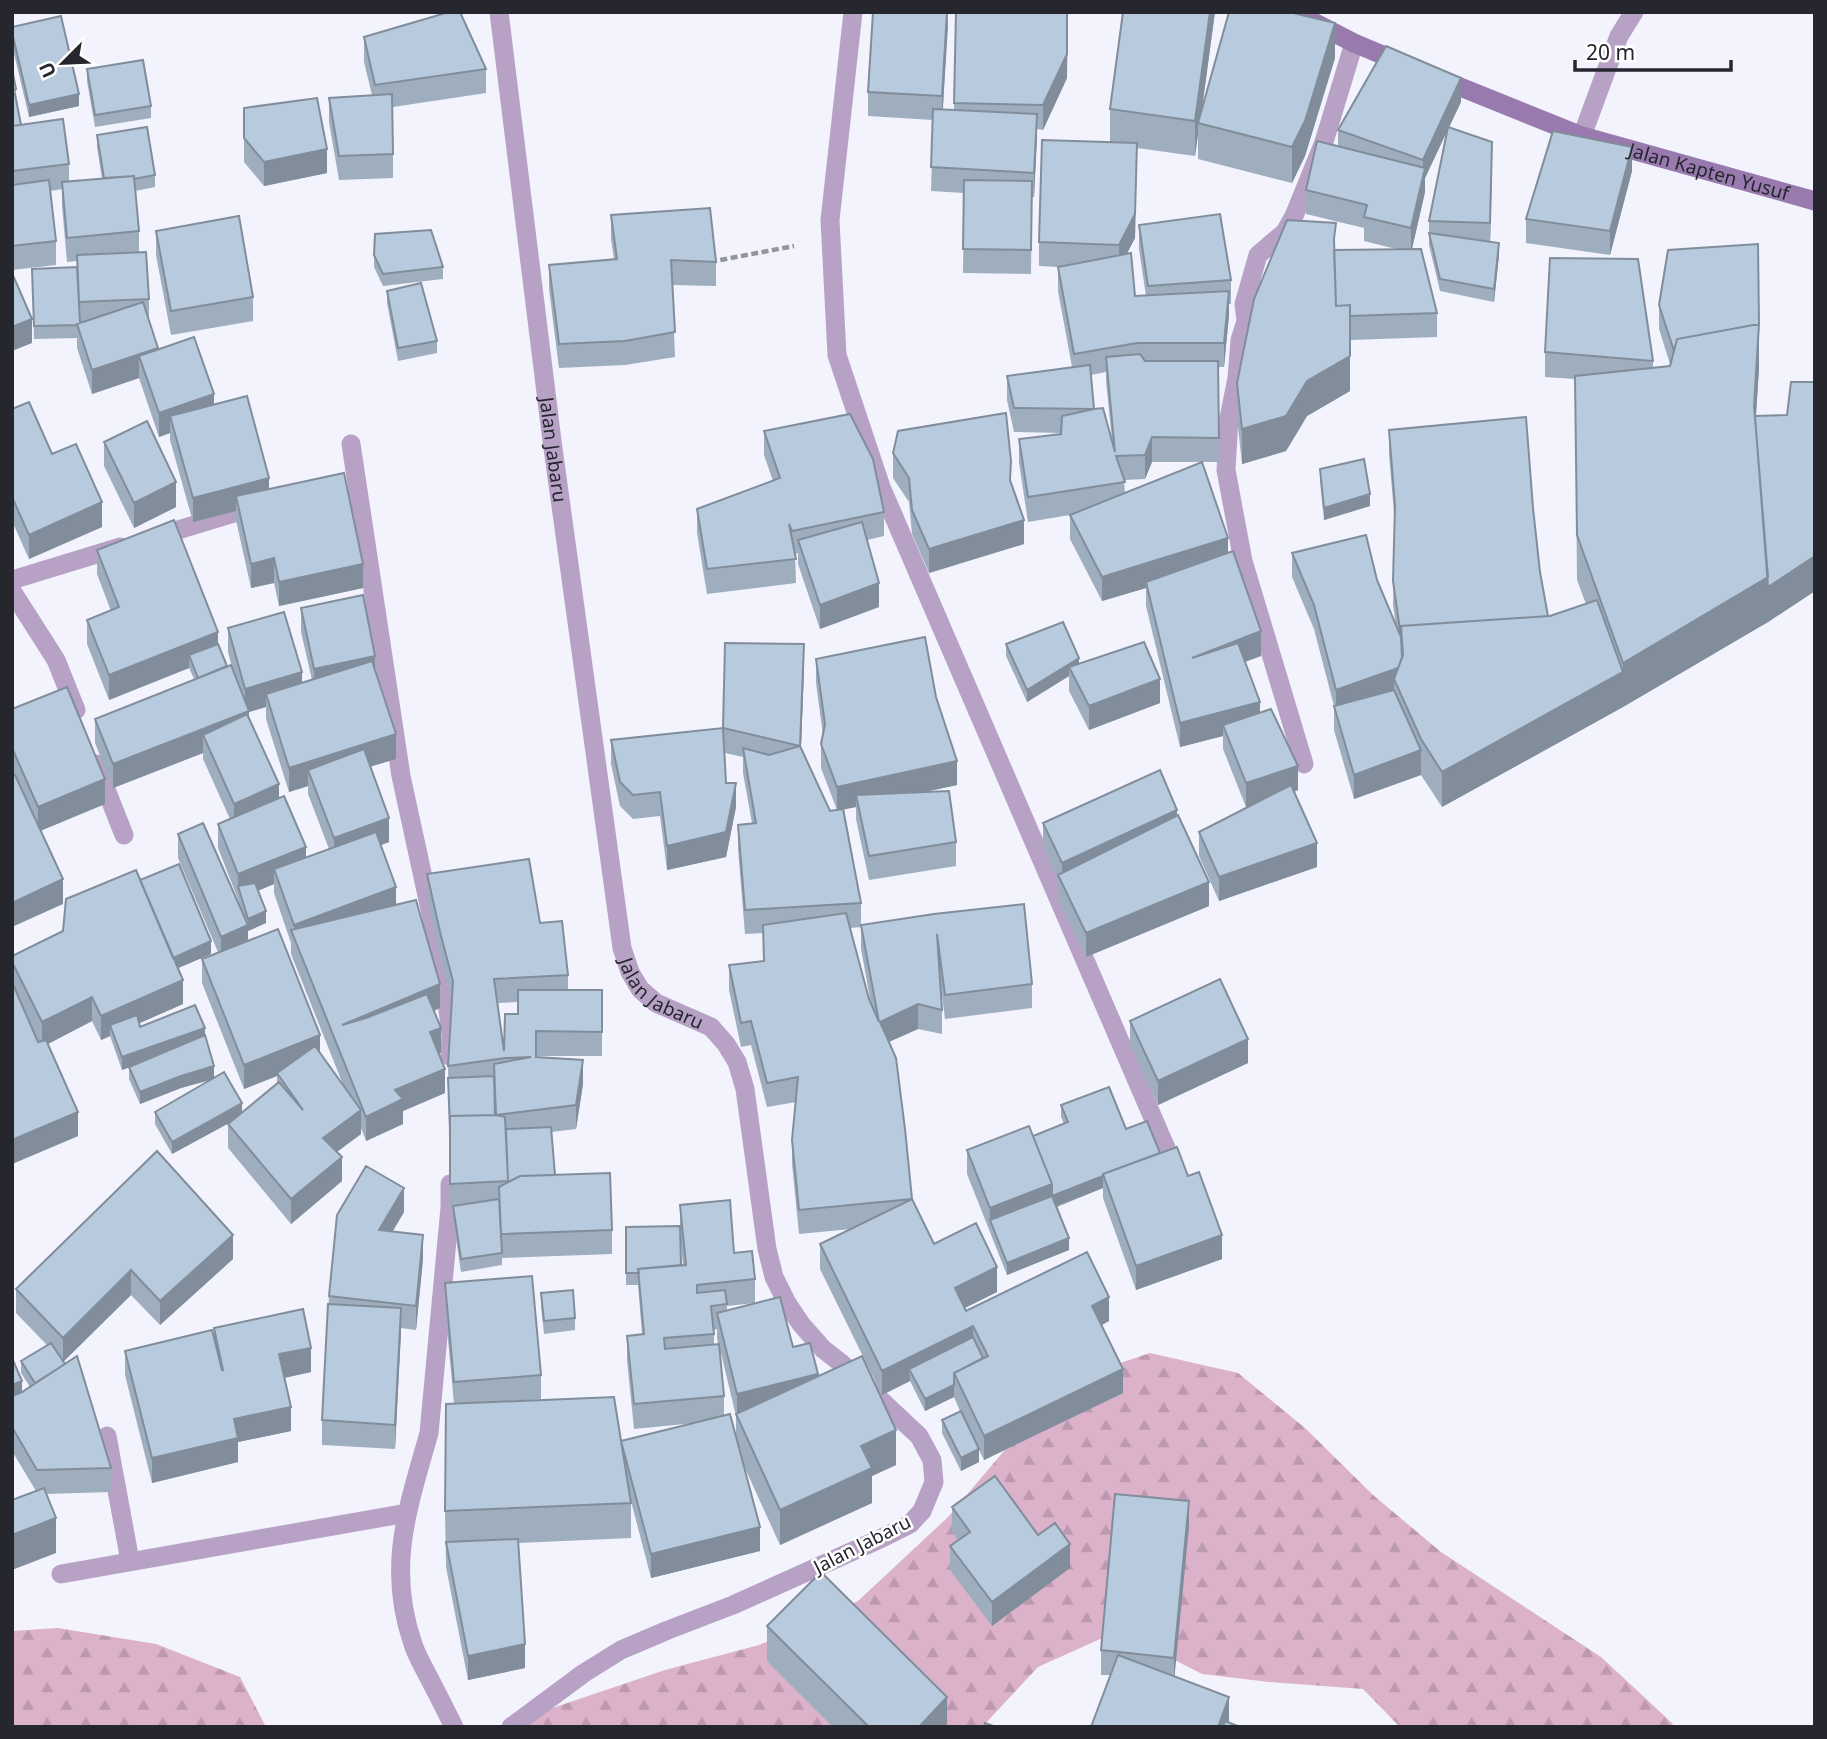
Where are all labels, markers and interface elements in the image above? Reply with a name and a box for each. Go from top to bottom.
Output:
north arrow [28,28,98,98]
scale bar [1575,28,1731,72]
text: 20 m [1586,38,1635,66]
text: U [33,58,62,82]
street label: Jalan Kapten Yusuf [1624,136,1794,207]
street label: Jalan Jabaru [533,394,573,504]
street label: Jalan Jabaru [612,952,708,1035]
street label: Jalan Jabaru [807,1508,915,1581]

